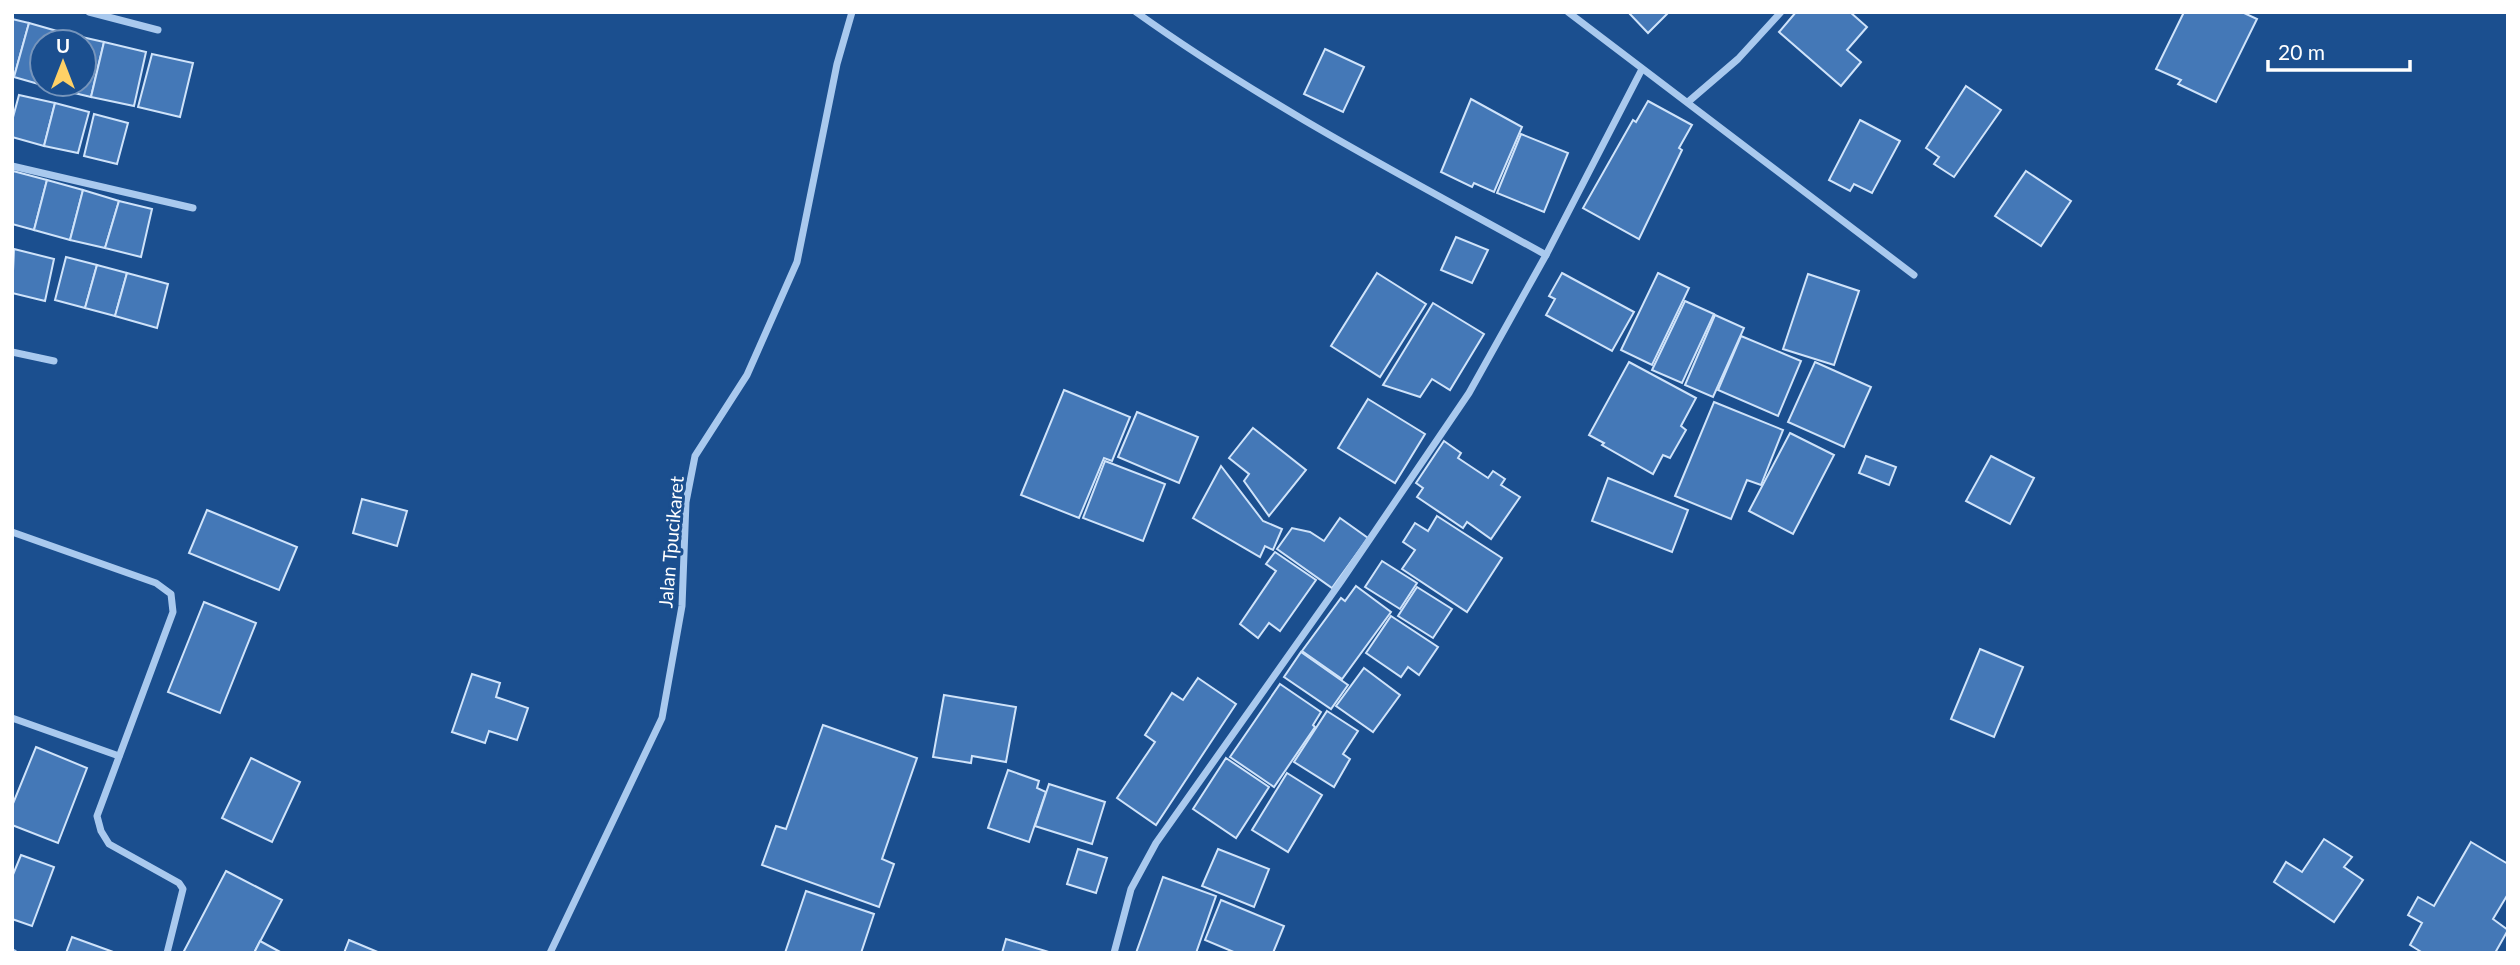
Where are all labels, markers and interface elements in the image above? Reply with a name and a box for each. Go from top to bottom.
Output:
north arrow [28,28,98,98]
scale bar [2268,28,2410,72]
text: U [56,34,70,57]
text: 20 m [2278,39,2325,64]
street label: Jalan Tpucikaret [653,475,688,609]

